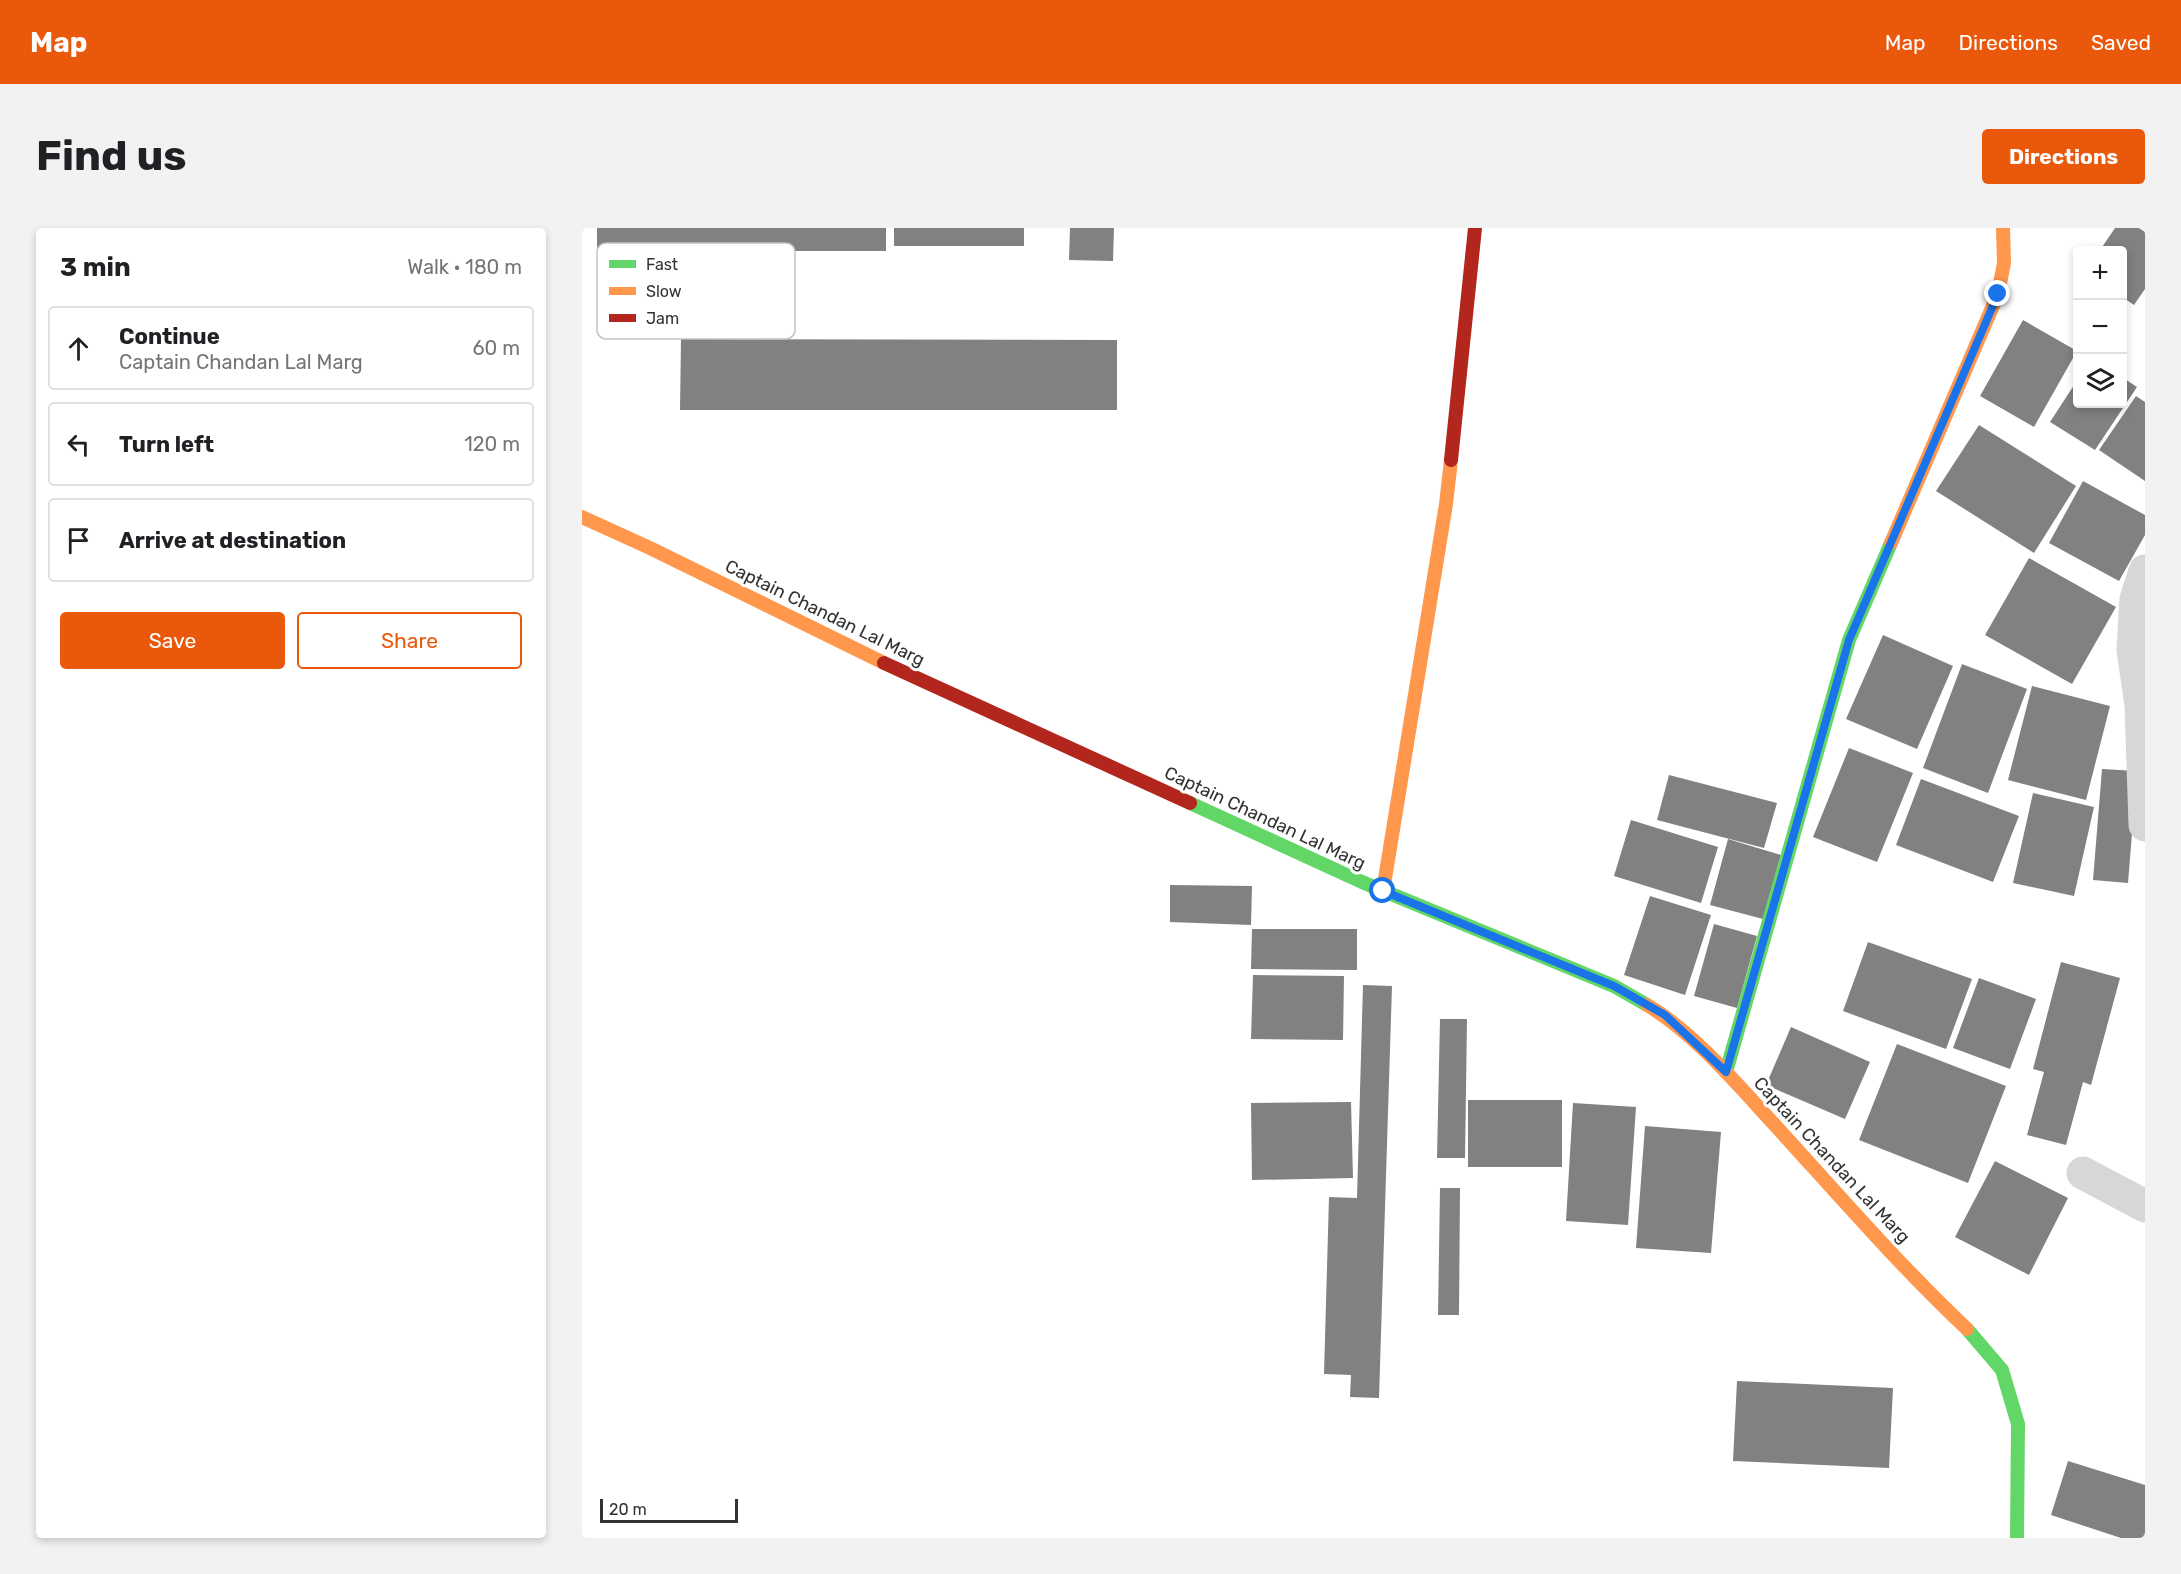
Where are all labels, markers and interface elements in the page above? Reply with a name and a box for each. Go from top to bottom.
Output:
text: Map [30,26,87,59]
text: Map [1885,30,1926,55]
text: Directions [1959,30,2058,55]
text: Saved [2091,30,2151,55]
button: Directions [1982,129,2145,184]
text: Find us [36,131,187,181]
legend [597,243,795,339]
map controls [2073,246,2127,408]
button: + [2073,246,2127,300]
text: 3 min [60,252,131,283]
text: Walk · 180 m [407,255,522,279]
text: Fast [646,255,678,274]
route end [1984,280,2010,306]
text: Slow [646,282,682,301]
button: − [2073,300,2127,354]
text: Jam [646,309,679,328]
text: Continue [119,323,220,350]
icon: ahead [62,332,95,365]
text: 60 m [473,336,520,360]
text: Captain Chandan Lal Marg [119,350,363,374]
button: layers [2073,354,2127,408]
icon: left [62,428,95,461]
text: Turn left [119,431,214,458]
text: 120 m [464,432,520,456]
icon: arrive [62,524,95,557]
text: Arrive at destination [119,527,346,554]
street label: Captain Chandan Lal Marg [722,555,928,671]
button: Save [60,612,285,669]
button: Share [297,612,522,669]
street label: Captain Chandan Lal Marg [1161,762,1369,874]
route start [1369,877,1395,903]
street label: Captain Chandan Lal Marg [1749,1072,1915,1248]
scale bar [600,1496,738,1524]
text: 20 m [609,1500,647,1519]

